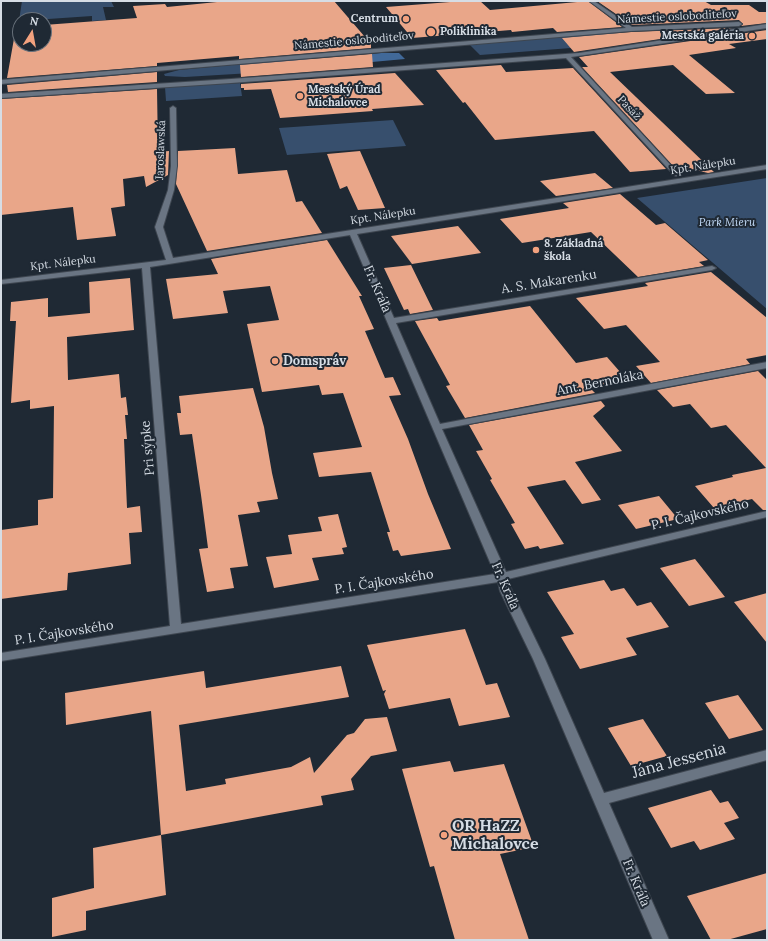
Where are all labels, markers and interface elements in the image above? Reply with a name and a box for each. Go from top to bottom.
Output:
street label: Námestie osloboditeľov [617,7,737,27]
north arrow [12,12,52,52]
place label: Centrum [351,12,398,26]
text: N [29,14,40,29]
marker: Centrum [401,14,411,24]
place label: Poliklinika [440,25,496,39]
marker: Poliklinika [425,26,437,38]
street label: Námestie osloboditeľov [294,29,414,53]
place label: Mestská galéria [661,29,744,43]
marker: Mestská galéria [747,31,757,41]
place label: Mestský Úrad Michalovce [308,83,381,109]
marker: Mestský Úrad Michalovce [295,91,305,101]
street label: Pasáž [614,93,644,123]
street label: Jaroslawská [153,120,169,180]
street label: Kpt. Nálepku [669,154,737,178]
street label: Kpt. Nálepku [349,204,417,228]
park label: Park Mieru [699,216,755,230]
place label: 8. Základná škola [544,237,603,263]
marker: 8. Základná škola [531,245,541,255]
street label: Kpt. Nálepku [29,252,97,274]
street label: Fr. Kráľa [360,263,394,315]
street label: A. S. Makarenku [500,267,598,297]
place label: Domspráv [283,353,346,369]
marker: Domspráv [270,356,280,366]
street label: Ant. Bernoláka [555,367,645,399]
street label: Pri sýpke [138,420,158,476]
street label: P. I. Čajkovského [650,496,750,534]
street label: Fr. Kráľa [488,560,522,612]
street label: P. I. Čajkovského [333,566,435,598]
street label: P. I. Čajkovského [13,617,115,649]
street label: Jána Jessenia [630,739,728,783]
place label: OR HaZZ Michalovce [452,816,539,854]
marker: OR HaZZ Michalovce [439,830,449,840]
street label: Fr. Kráľa [619,857,653,909]

